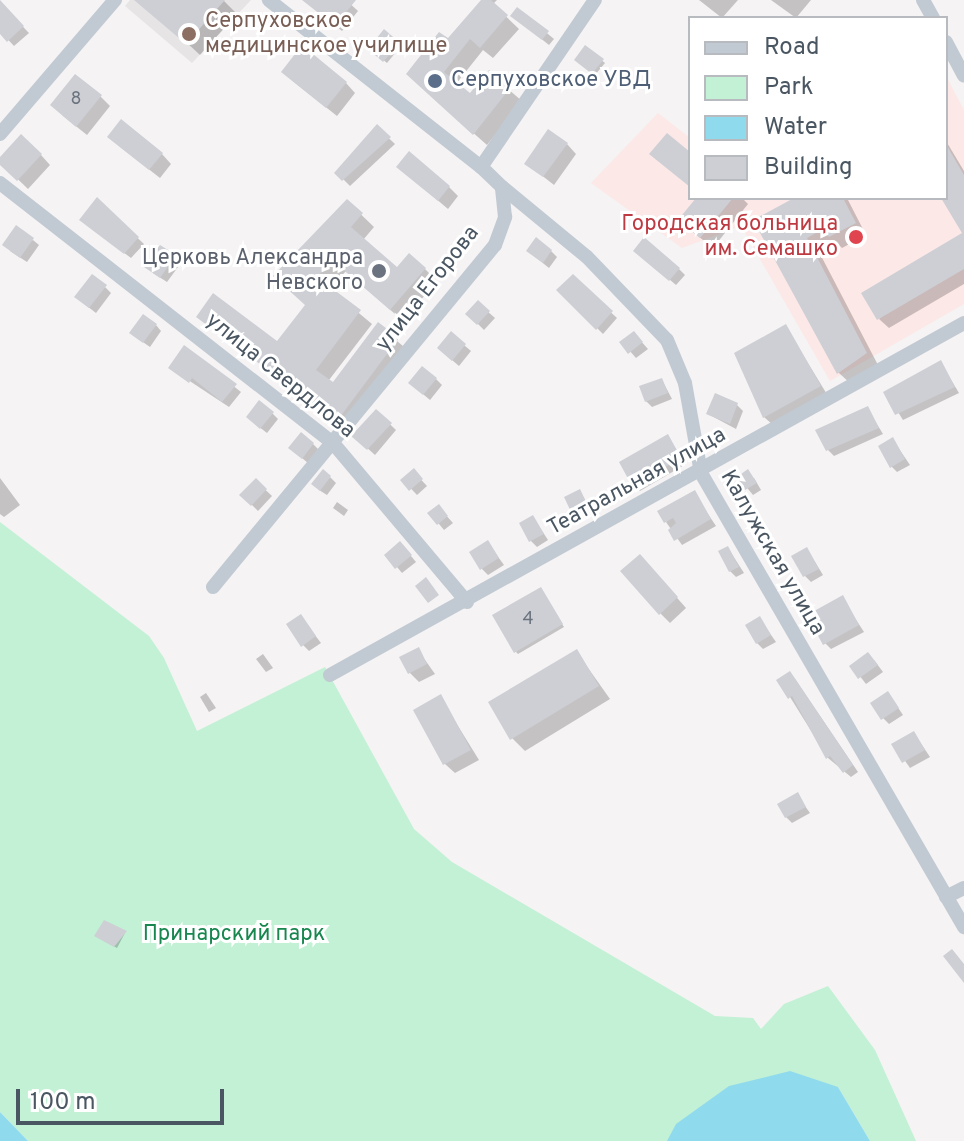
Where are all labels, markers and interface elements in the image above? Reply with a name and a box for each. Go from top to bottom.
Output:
place label: Серпуховское медицинское училище [205,8,447,60]
legend [688,16,948,200]
marker: Серпуховское медицинское училище [180,25,198,43]
text: Road [764,33,820,63]
place label: Серпуховское УВД [451,68,651,94]
marker: Серпуховское УВД [426,72,444,90]
text: Park [764,73,814,103]
house number: 8 [71,89,81,111]
text: Water [764,113,827,143]
text: Building [764,153,853,183]
place label: Городская больница им. Семашко [621,211,838,262]
street label: улица Егорова [371,221,485,357]
marker: Городская больница им. Семашко [845,226,867,248]
place label: Церковь Александра Невского [141,245,363,296]
marker: Церковь Александра Невского [370,262,388,280]
street label: улица Свердлова [200,308,360,444]
street label: Театральная улица [543,422,731,542]
street label: Калужская улица [714,466,830,640]
house number: 4 [522,609,534,631]
park label: Принарский парк [143,922,325,948]
scale bar [20,1073,228,1123]
text: 100 m [30,1088,96,1118]

